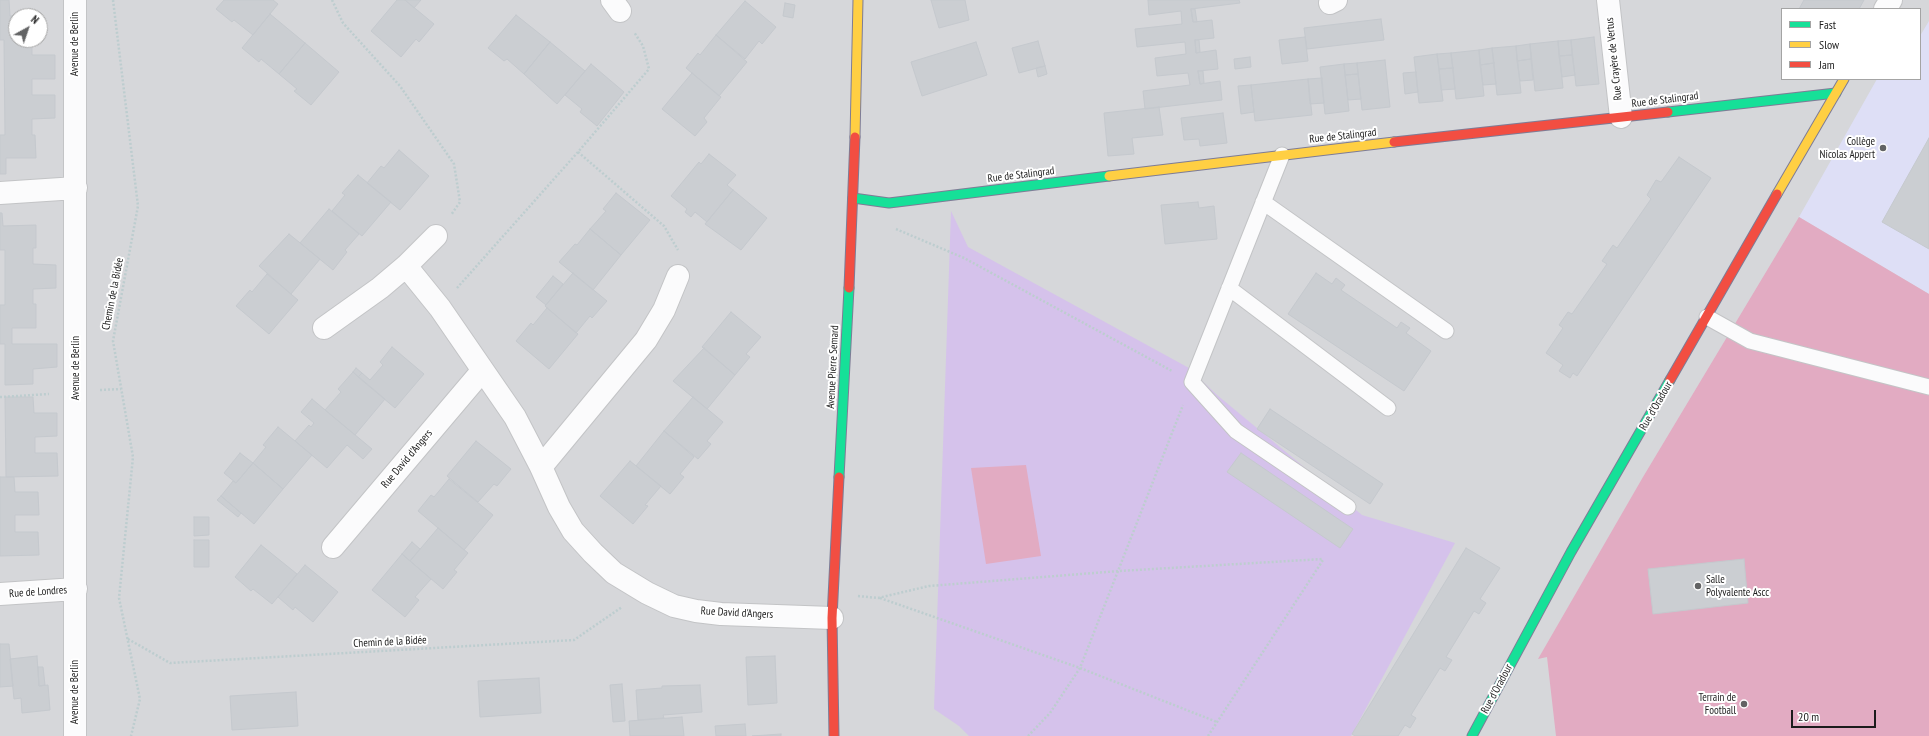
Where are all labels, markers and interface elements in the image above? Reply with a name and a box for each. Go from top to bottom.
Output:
north arrow [8,8,48,48]
legend [1781,8,1921,80]
text: N [28,12,42,27]
street label: Avenue de Berlin [68,12,82,76]
street label: Rue Crayère de Vertus [1603,17,1625,101]
text: Fast [1819,17,1836,32]
text: Slow [1819,37,1839,52]
text: Jam [1819,57,1835,72]
street label: Rue de Stalingrad [1631,89,1699,111]
street label: Rue de Stalingrad [1309,126,1377,146]
place label: Collège Nicolas Appert [1820,135,1875,161]
marker: Collège Nicolas Appert [1878,143,1888,153]
street label: Rue de Stalingrad [987,164,1055,186]
street label: Chemin de la Bidée [100,257,126,331]
street label: Avenue Pierre Semard [824,325,842,409]
street label: Avenue de Berlin [69,336,83,400]
street label: Rue d'Oradour [1637,379,1675,433]
street label: Rue David d'Angers [379,427,435,491]
place label: Salle Polyvalente Ascc [1706,573,1769,599]
marker: Salle Polyvalente Ascc [1693,581,1703,591]
street label: Rue de Londres [8,583,68,601]
street label: Rue David d'Angers [700,605,774,621]
street label: Chemin de la Bidée [353,633,427,651]
street label: Avenue de Berlin [68,660,82,724]
street label: Rue d'Oradour [1478,662,1516,716]
place label: Terrain de Football [1698,691,1736,717]
marker: Terrain de Football [1739,699,1749,709]
scale bar [1793,702,1878,728]
text: 20 m [1798,709,1819,724]

